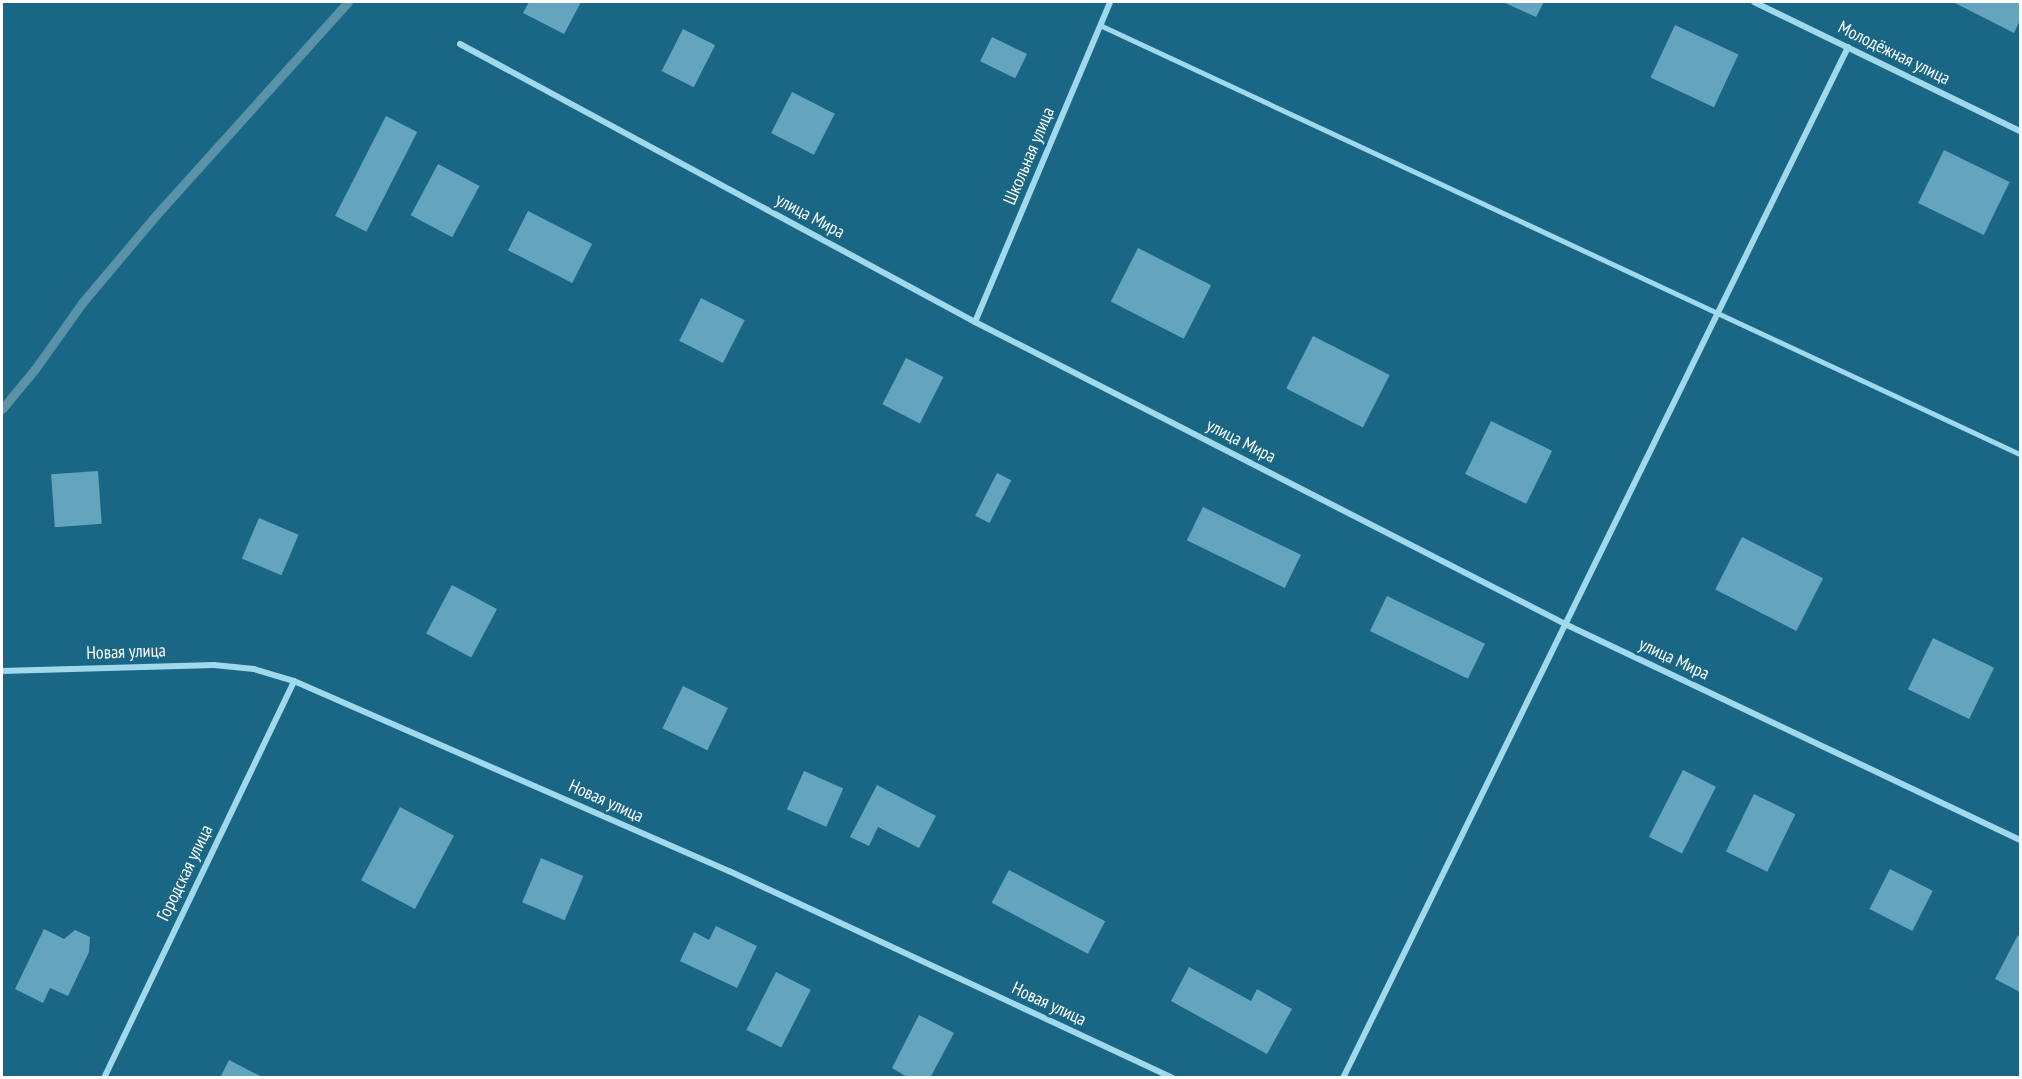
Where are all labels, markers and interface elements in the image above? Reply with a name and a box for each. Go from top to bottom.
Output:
street label: Молодёжная улица [1834,17,1954,89]
street label: Школьная улица [999,104,1059,208]
street label: улица Мира [772,189,848,243]
street label: улица Мира [1203,414,1279,468]
street label: улица Мира [1635,633,1713,685]
street label: Новая улица [86,640,166,664]
street label: Новая улица [565,775,647,827]
street label: Городская улица [152,821,218,925]
street label: Новая улица [1008,977,1090,1031]

